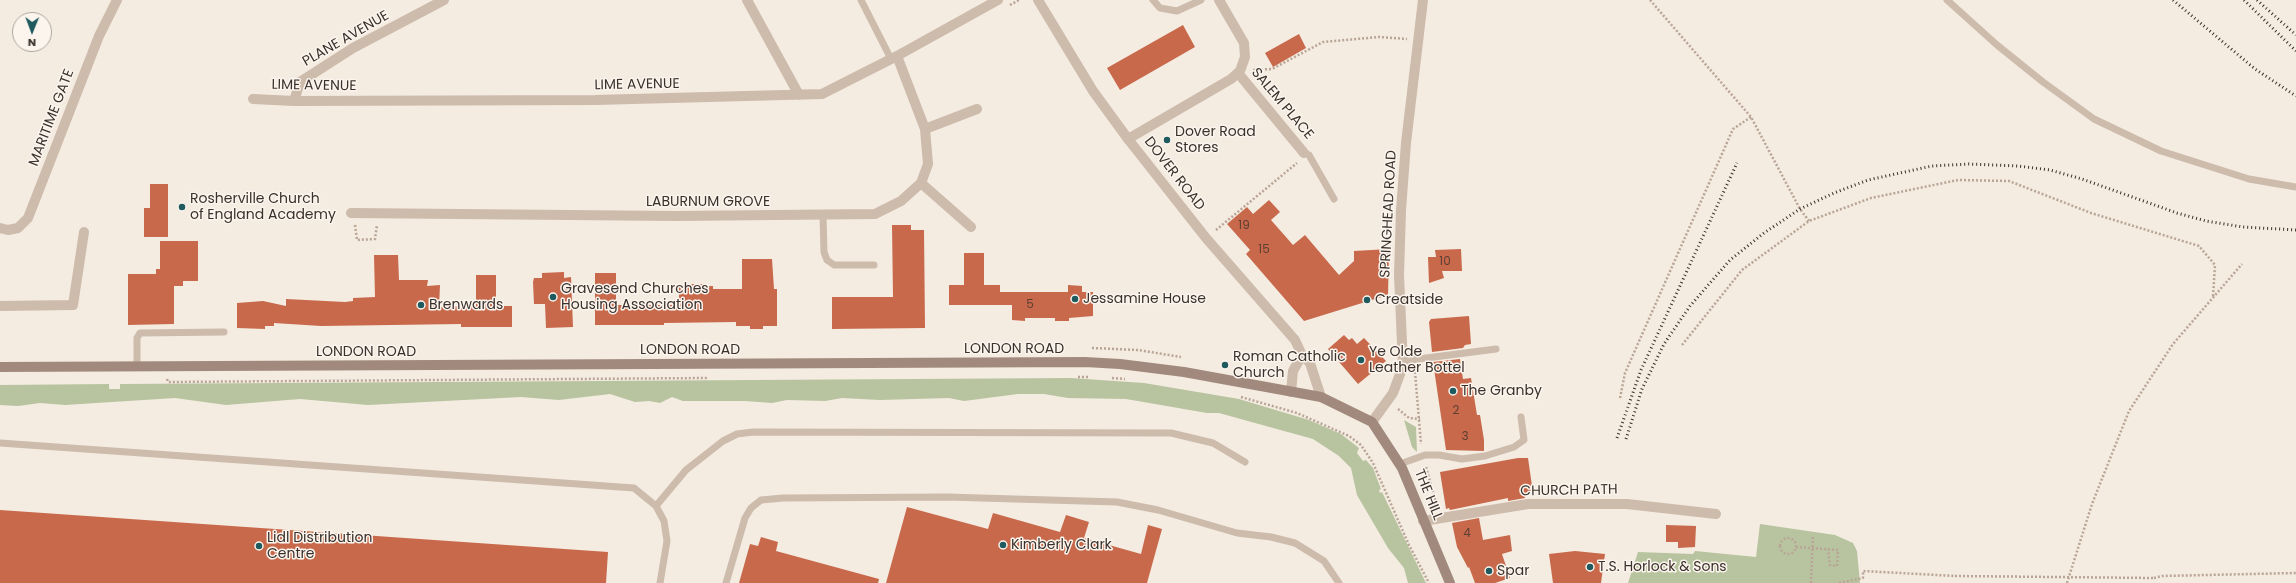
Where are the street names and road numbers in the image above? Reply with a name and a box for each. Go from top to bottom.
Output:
street label: PLANE AVENUE [300,7,392,71]
street label: SALEM PLACE [1247,65,1317,143]
street label: MARITIME GATE [26,67,78,169]
street label: LIME AVENUE [594,76,680,94]
street label: LIME AVENUE [271,77,357,95]
street label: DOVER ROAD [1140,134,1208,214]
street label: SPRINGHEAD ROAD [1377,150,1401,278]
street label: LABURNUM GROVE [646,194,770,210]
street label: LONDON ROAD [964,341,1064,357]
street label: LONDON ROAD [640,342,740,358]
street label: LONDON ROAD [316,344,416,360]
street label: THE HILL [1410,467,1446,523]
street label: CHURCH PATH [1520,482,1618,500]

